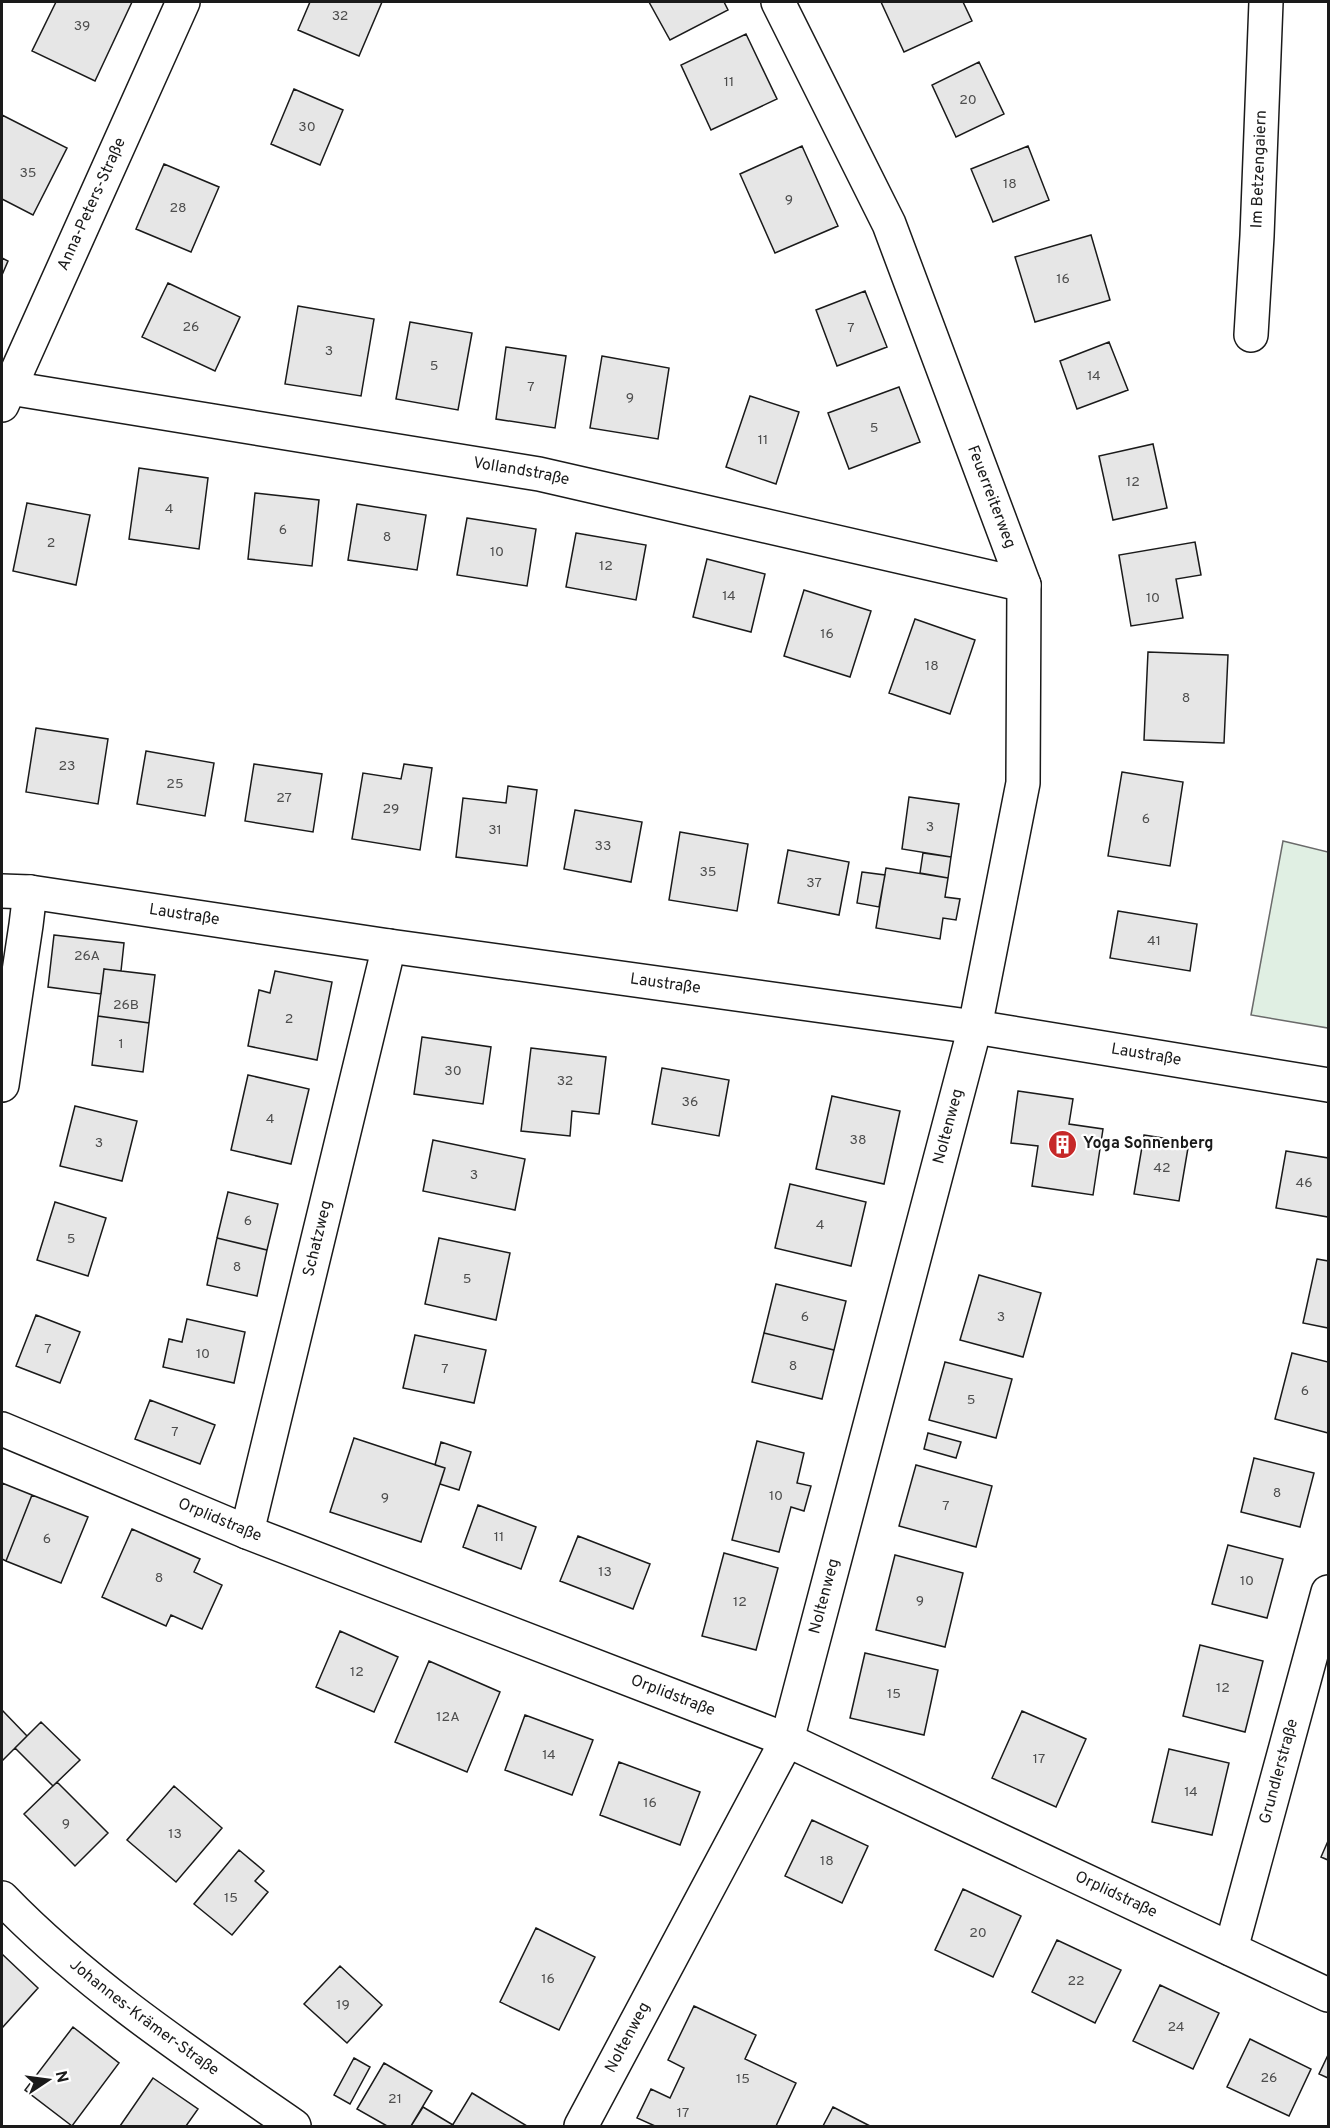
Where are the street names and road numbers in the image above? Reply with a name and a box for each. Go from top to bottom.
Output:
street label: Im Betzengaiern [1247,110,1272,229]
street label: Anna-Peters-Straße [54,135,131,274]
street label: Feuerreiterweg [962,443,1020,551]
street label: Vollandstraße [471,453,571,491]
street label: Laustraße [148,900,221,930]
street label: Laustraße [629,969,702,999]
street label: Laustraße [1109,1039,1183,1071]
street label: Noltenweg [929,1087,968,1166]
street label: Schatzweg [299,1198,337,1279]
street label: Orplidstraße [175,1494,264,1547]
street label: Noltenweg [805,1557,844,1636]
street label: Orplidstraße [628,1671,718,1721]
street label: Grundlerstraße [1255,1717,1303,1826]
street label: Orplidstraße [1071,1867,1160,1923]
street label: Johannes-Krämer-Straße [65,1955,222,2081]
street label: Noltenweg [601,1999,655,2077]

